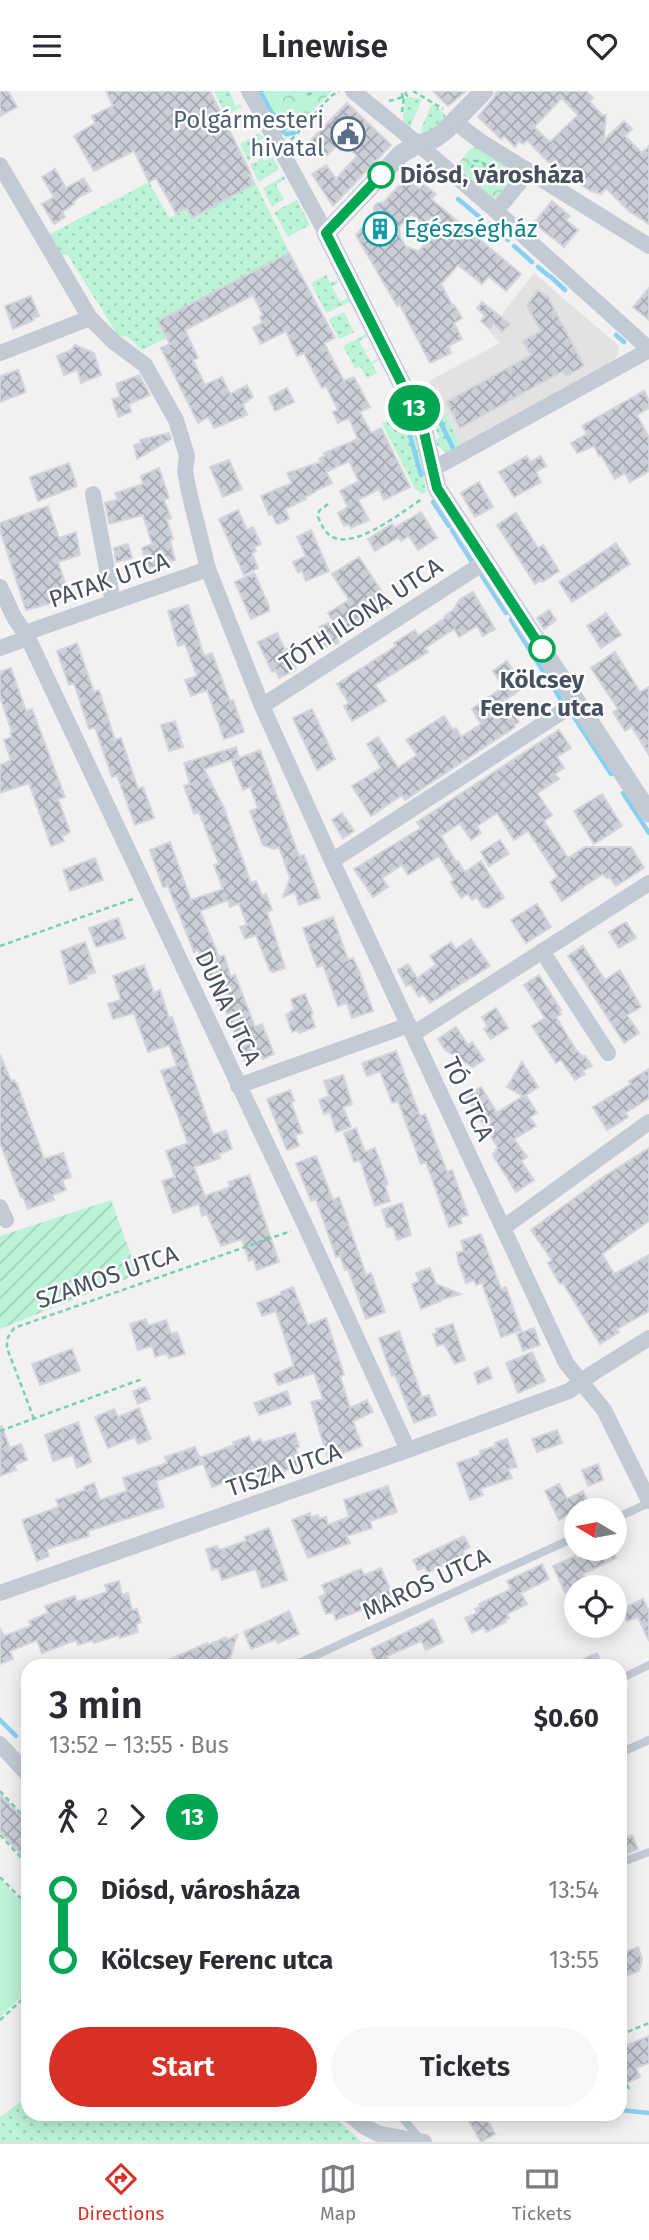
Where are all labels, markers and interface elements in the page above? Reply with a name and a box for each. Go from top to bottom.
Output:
icon: menu [28,27,66,65]
text: Linewise [261,27,388,65]
icon: heart [583,27,621,65]
place label: Polgármesteri hivatal [173,106,324,162]
public building icon: Polgármesteri hivatal [329,115,367,153]
place label: Diósd, városháza [400,161,584,189]
marker: Diósd, városháza [368,162,394,188]
building icon: Egészségház [361,210,399,248]
place label: Egészségház [404,215,537,243]
line badge: 13 [382,385,446,431]
text: 13 [402,394,426,422]
street label: PATAK UTCA [45,546,173,614]
street label: TÓTH ILONA UTCA [274,551,448,678]
marker: Kölcsey Ferenc utca [529,636,555,662]
place label: Kölcsey Ferenc utca [480,666,604,722]
street label: DUNA UTCA [189,947,267,1070]
street label: TÓ UTCA [436,1052,501,1146]
street label: SZAMOS UTCA [32,1240,182,1314]
street label: TISZA UTCA [223,1437,345,1503]
north arrow [564,1498,626,1561]
map controls [564,1498,627,1638]
street label: MAROS UTCA [358,1542,494,1626]
button: locate [564,1575,627,1638]
text: 3 min [49,1682,143,1728]
text: $0.60 [534,1703,599,1734]
text: 13:52 – 13:55 · Bus [49,1731,229,1759]
icon: walk [49,1798,87,1836]
icon: forward [118,1798,156,1836]
text: 2 [97,1803,108,1831]
text: 13 [180,1803,204,1831]
text: Diósd, városháza [101,1875,300,1906]
text: 13:54 [548,1876,599,1904]
text: Kölcsey Ferenc utca [101,1945,333,1976]
text: 13:55 [549,1946,599,1974]
button: Start [49,2027,317,2107]
button: Tickets [331,2027,599,2107]
tab: Directions [77,2160,164,2225]
tab: Map [319,2160,357,2225]
tab: Tickets [512,2160,572,2225]

